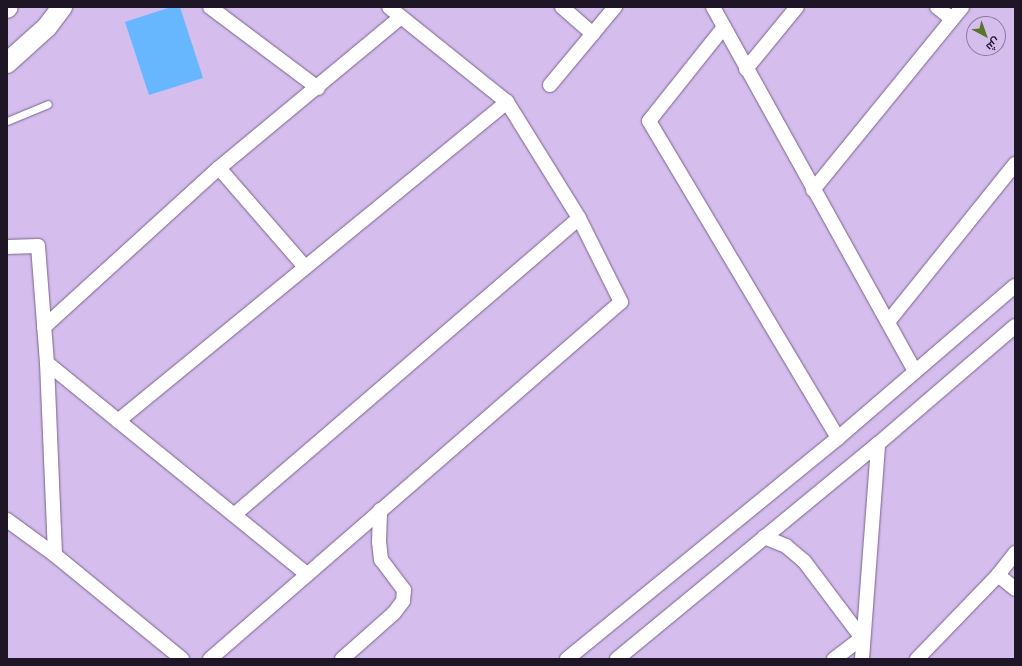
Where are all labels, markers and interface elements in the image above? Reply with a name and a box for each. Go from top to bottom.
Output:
north arrow [966,16,1006,56]
text: ش [984,35,1002,53]

